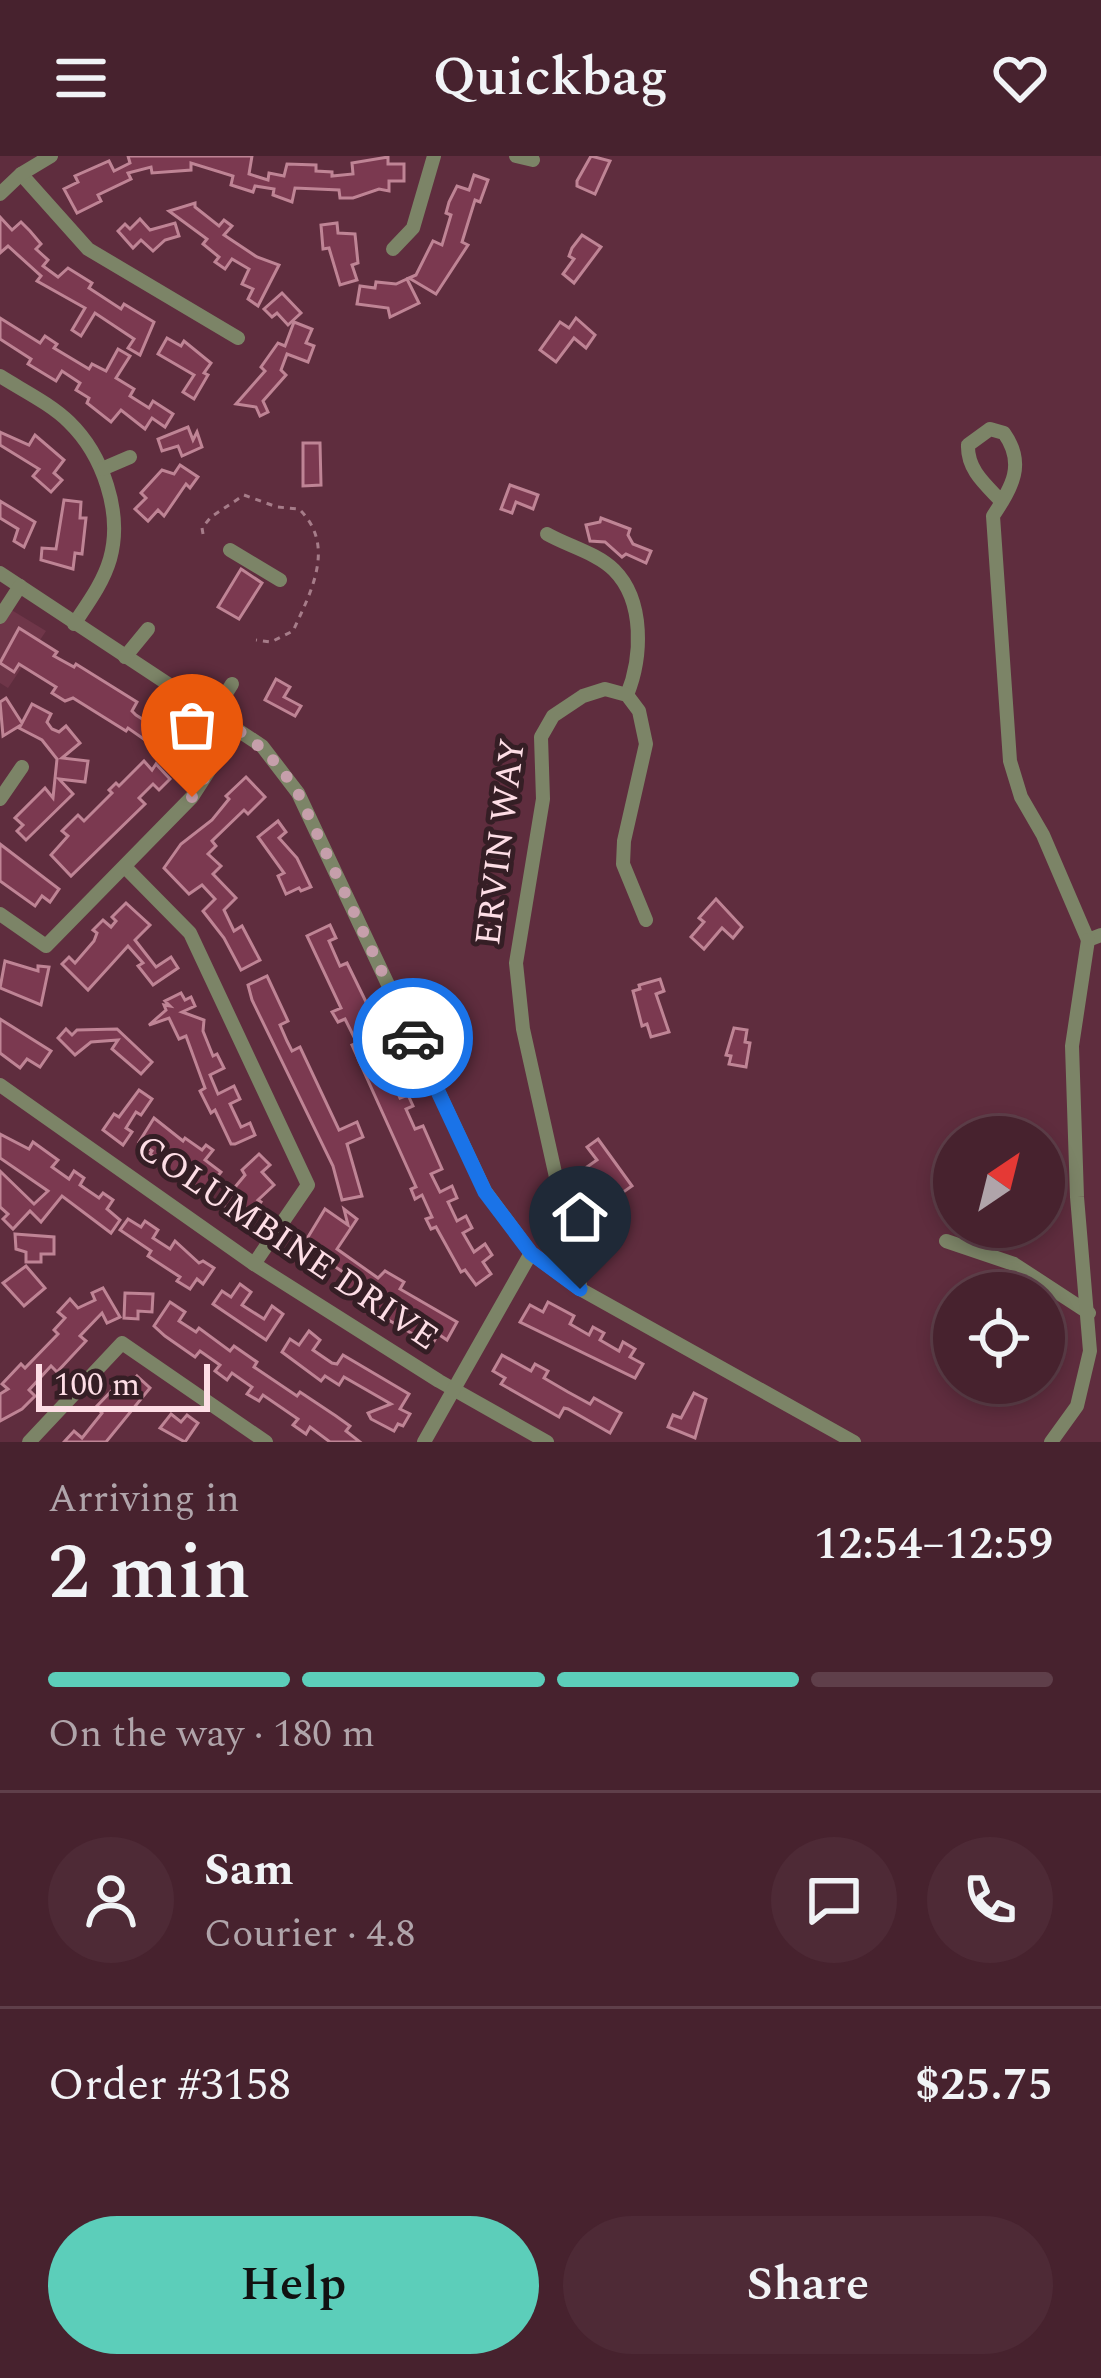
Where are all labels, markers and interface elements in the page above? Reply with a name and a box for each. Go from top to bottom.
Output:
text: Quickbag [433,37,668,119]
icon: menu [48,45,114,111]
icon: heart [987,45,1053,111]
pin [141,674,243,797]
icon: bag [159,692,225,758]
street label: ERVIN WAY [461,735,541,949]
courier [353,978,473,1098]
icon: car [380,1005,446,1071]
north arrow [933,1116,1065,1248]
map controls [933,1116,1065,1404]
street label: COLUMBINE DRIVE [124,1121,450,1365]
pin [529,1166,631,1289]
icon: home [547,1184,613,1250]
button: locate [933,1272,1065,1404]
scale bar [36,1358,210,1411]
text: 100 m [54,1360,140,1410]
text: Arriving in [48,1470,240,1529]
text: 12:54–12:59 [814,1510,1053,1579]
text: 2 min [48,1514,250,1633]
text: On the way · 180 m [48,1705,375,1764]
text: Sam [204,1836,294,1905]
button: person [48,1837,174,1963]
button: chat [771,1837,897,1963]
button: phone [927,1837,1053,1963]
text: Courier · 4.8 [204,1905,415,1964]
text: Order #3158 [48,2051,291,2120]
text: $25.75 [915,2051,1053,2120]
button: Help [48,2216,539,2354]
button: Share [563,2216,1053,2354]

